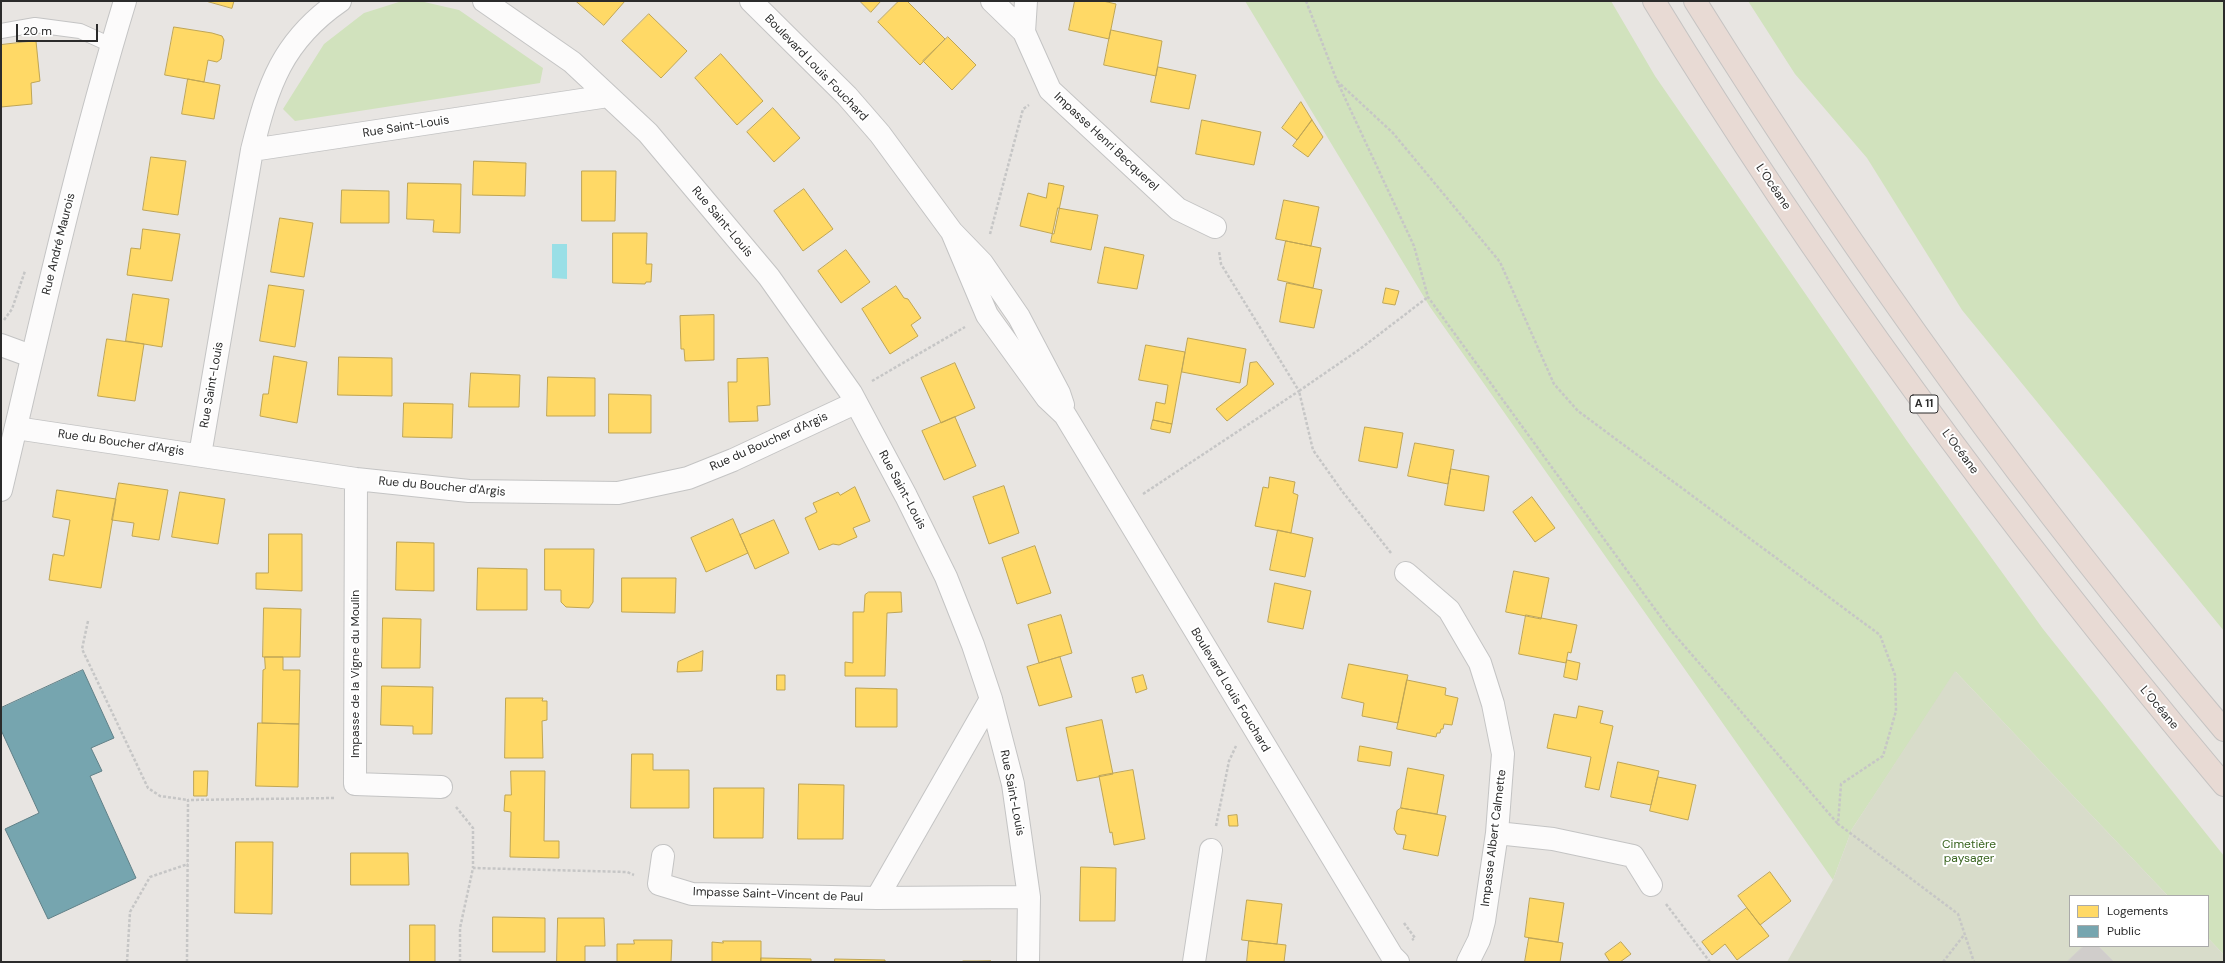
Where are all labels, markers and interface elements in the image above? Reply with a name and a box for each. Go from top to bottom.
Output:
street label: Boulevard Louis Fouchard [761,12,871,124]
scale bar [18,16,100,42]
text: 20 m [23,23,52,39]
street label: Impasse Henri Becquerel [1051,90,1161,194]
street label: Rue Saint-Louis [362,113,450,141]
street label: L’Océane [1752,161,1794,213]
street label: Rue Saint-Louis [688,184,756,260]
street label: Rue André Maurois [39,192,79,296]
street label: Rue Saint-Louis [197,341,227,429]
road number: A 11 [1910,395,1938,413]
street label: Rue du Boucher d'Argis [708,409,830,475]
street label: Rue du Boucher d'Argis [57,427,185,459]
street label: L’Océane [1939,427,1981,477]
street label: Rue Saint-Louis [875,448,929,532]
street label: Rue du Boucher d'Argis [378,474,506,500]
street label: Impasse de la Vigne du Moulin [349,590,363,758]
street label: Boulevard Louis Fouchard [1187,625,1273,755]
street label: L’Océane [2137,683,2181,733]
street label: Rue Saint-Louis [997,749,1027,837]
street label: Impasse Albert Calmette [1478,769,1510,907]
park label: Cimetière paysager [1942,838,1996,866]
street label: Impasse Saint-Vincent de Paul [693,885,863,905]
legend [2069,895,2209,947]
text: Logements [2107,903,2168,919]
text: Public [2107,923,2141,939]

